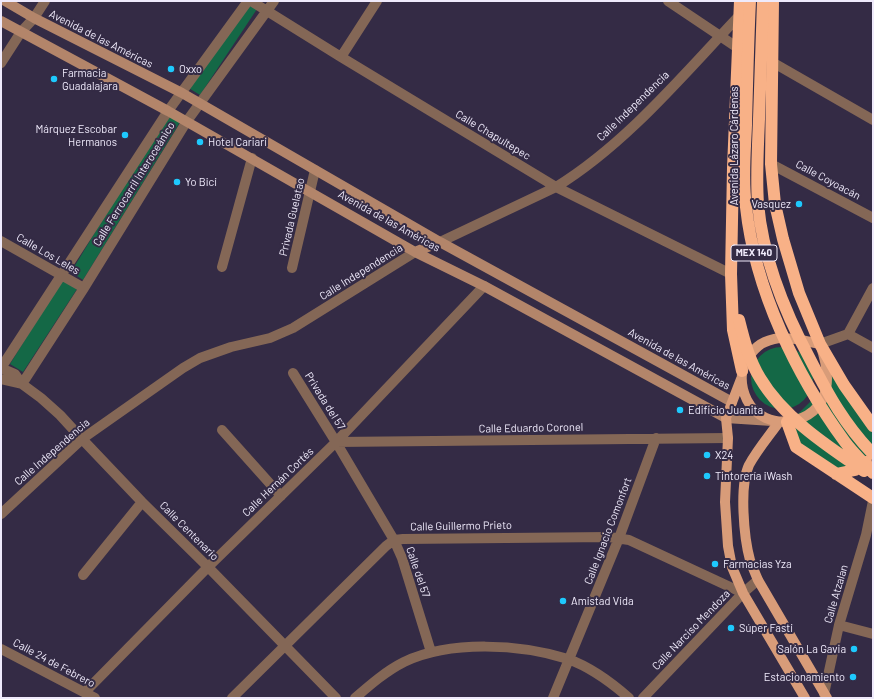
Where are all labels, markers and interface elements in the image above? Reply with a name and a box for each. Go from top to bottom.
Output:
street label: Avenida de las Américas [47,7,155,71]
place label: Oxxo [179,62,202,76]
marker: Oxxo [166,64,176,74]
place label: Farmacia Guadalajara [62,66,118,92]
street label: Calle Independencia [594,68,672,144]
marker: Farmacia Guadalajara [49,74,59,84]
street label: Avenida Lázaro Cárdenas [727,86,741,206]
street label: Calle Chapultepec [453,107,533,163]
street label: Calle Ferrocarril Interoceánico [90,120,178,248]
place label: Márquez Escobar Hermanos [35,122,117,148]
marker: Márquez Escobar Hermanos [120,130,130,140]
place label: Hotel Cariari [208,135,267,149]
marker: Hotel Cariari [195,137,205,147]
street label: Calle Coyoacán [793,157,863,203]
place label: Yo Bici [185,175,217,189]
street label: Privada Guelatao [277,176,307,258]
marker: Yo Bici [172,177,182,187]
street label: Avenida de las Américas [336,187,442,255]
place label: Vasquez [751,197,791,211]
marker: Vasquez [794,199,804,209]
street label: Calle Los Leles [14,231,82,277]
street label: Calle Independencia [317,241,405,303]
road number: MEX 140 [731,245,777,261]
street label: Avenida de las Américas [626,325,732,393]
street label: Privada del 57 [302,370,348,432]
place label: Edificio Juanita [688,403,763,417]
marker: Edificio Juanita [675,405,685,415]
street label: Calle Independencia [12,416,92,488]
street label: Calle Eduardo Coronel [479,420,583,436]
street label: Calle Hernán Cortés [240,445,316,519]
place label: X24 [715,448,733,462]
marker: X24 [702,450,712,460]
place label: Tintorería iWash [715,469,792,483]
marker: Tintorería iWash [702,471,712,481]
street label: Calle Ignacio Comonfort [581,476,635,586]
street label: Calle Centenario [157,499,221,563]
street label: Calle Guillermo Prieto [410,519,512,533]
street label: Calle del 57 [403,545,433,599]
place label: Farmacias Yza [723,557,791,571]
marker: Farmacias Yza [710,559,720,569]
street label: Calle Atzalan [821,563,851,625]
street label: Calle Narciso Mendoza [649,587,733,673]
place label: Amistad Vida [571,594,634,608]
marker: Amistad Vida [558,596,568,606]
place label: Súper Fasti [739,621,793,635]
marker: Súper Fasti [726,623,736,633]
street label: Calle 24 de Febrero [11,636,97,690]
place label: Salón La Gavia [777,642,846,656]
marker: Salón La Gavia [849,644,859,654]
place label: Estacionamiento [764,670,845,684]
marker: Estacionamiento [848,672,858,682]

